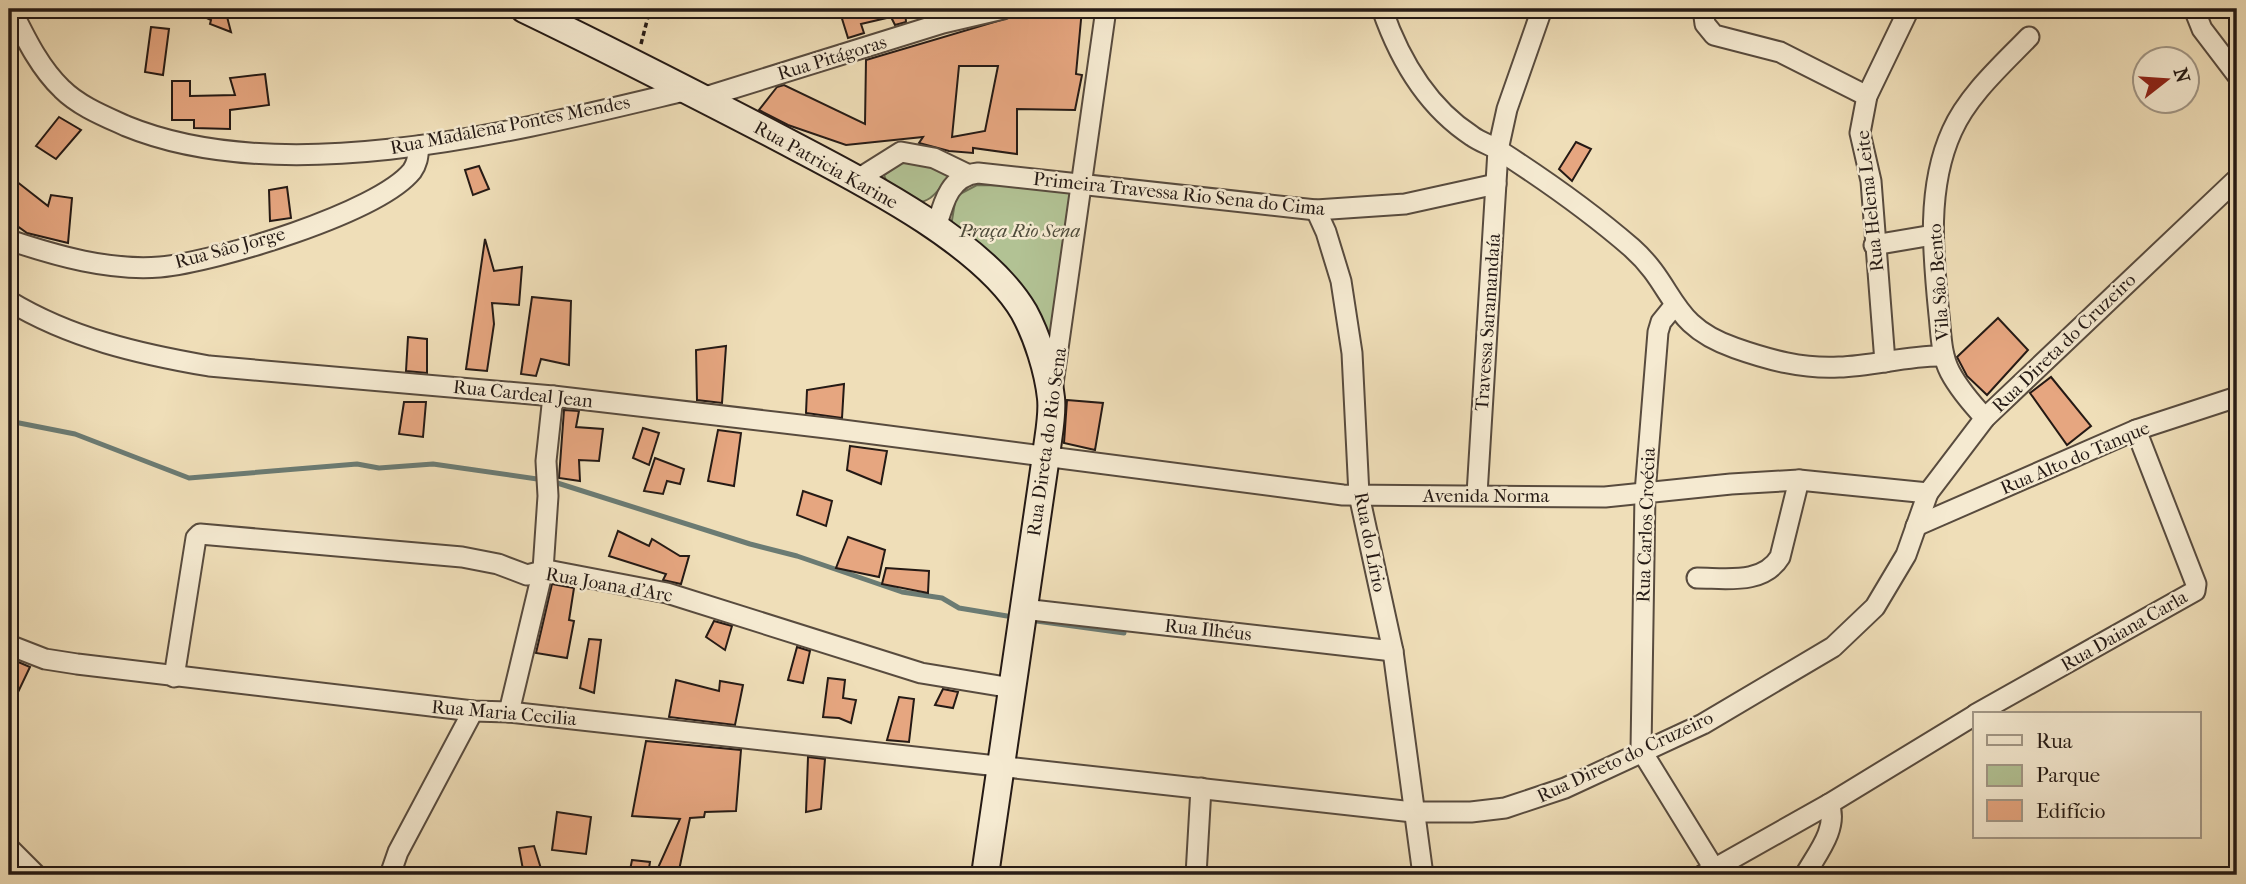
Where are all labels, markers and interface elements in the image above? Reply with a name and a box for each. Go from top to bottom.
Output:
street label: Rua Pitágoras [775,31,889,85]
north arrow [2130,46,2200,116]
text: N [2169,65,2194,86]
street label: Rua Madalena Pontes Mendes [388,91,632,159]
street label: Rua Patricia Karine [750,116,902,214]
street label: Rua Helena Leite [1852,129,1888,273]
street label: Primeira Travessa Rio Sena do Cima [1032,168,1326,220]
park label: Praça Rio Sena [959,220,1080,242]
street label: Vila Sâo Bento [1924,222,1954,342]
street label: Rua Sâo Jorge [172,223,288,273]
street label: Travessa Saramandaía [1471,232,1505,412]
street label: Rua Direta do Cruzeiro [1988,269,2141,417]
street label: Rua Direta do Rio Sena [1023,346,1071,538]
street label: Rua Cardeal Jean [452,376,594,412]
street label: Rua Alto do Tanque [1997,417,2153,499]
street label: Rua Carlos Croécia [1632,447,1660,603]
street label: Avenida Norma [1422,485,1549,507]
street label: Rua do Lírio [1350,490,1391,594]
street label: Rua Joana d'Arc [544,563,674,607]
street label: Rua Daiana Carla [2057,586,2191,676]
street label: Rua Ilhéus [1163,614,1253,646]
street label: Rua Maria Cecilia [430,696,578,730]
street label: Rua Direto do Cruzeiro [1533,706,1717,807]
legend [1973,712,2200,838]
text: Rua [2036,729,2073,753]
text: Parque [2036,763,2100,787]
text: Edifício [2036,799,2105,823]

